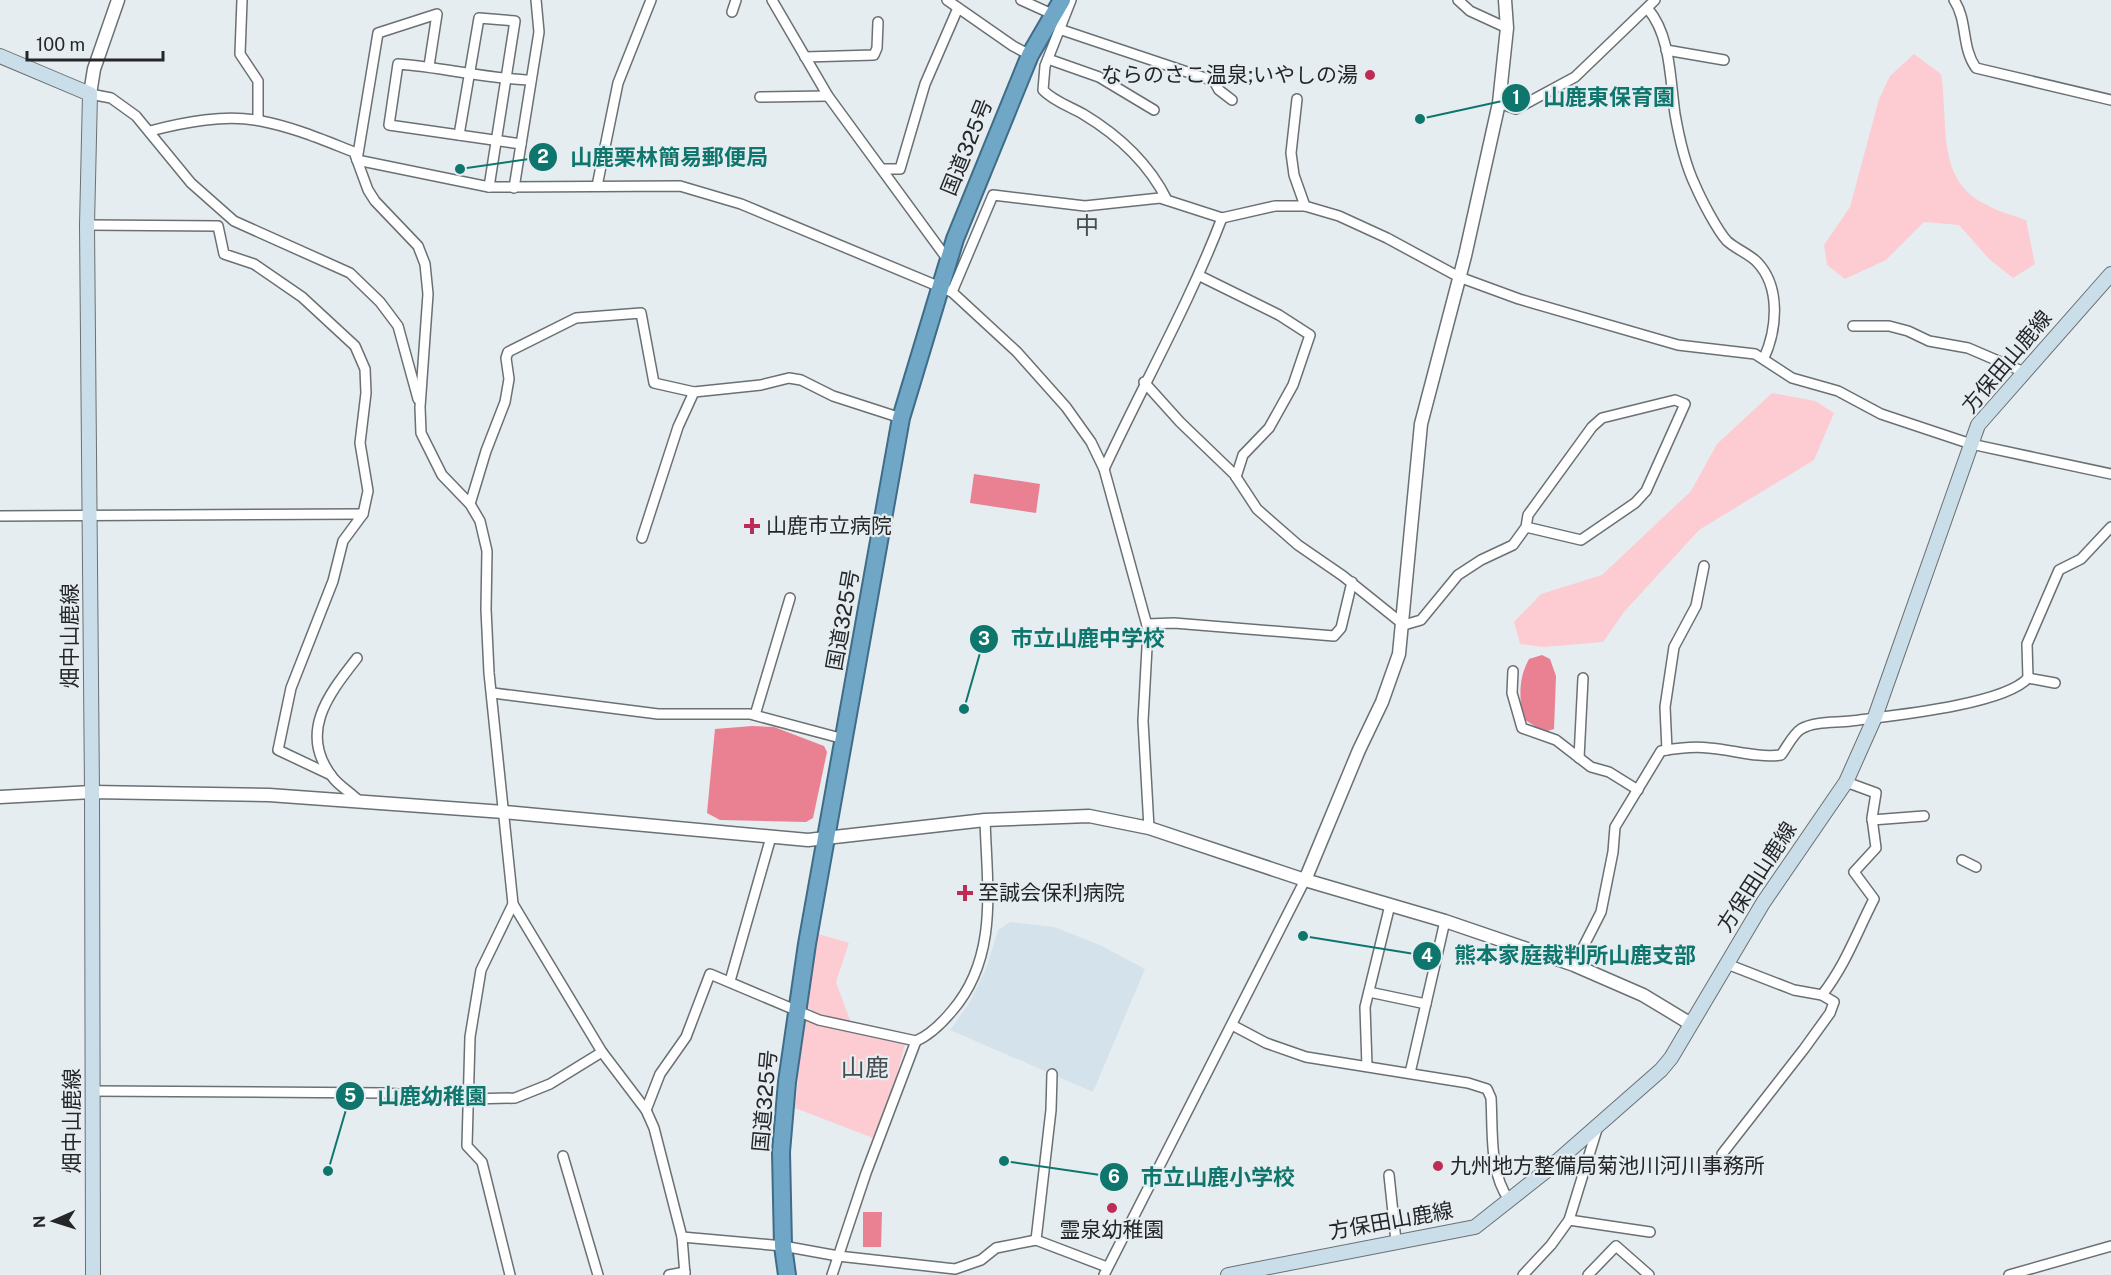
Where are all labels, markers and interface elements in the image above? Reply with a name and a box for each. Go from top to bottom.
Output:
scale bar [27,24,164,62]
text: 100 m [36,34,85,55]
place label: ならのさこ温泉;いやしの湯 [1101,62,1358,87]
marker: ならのさこ温泉;いやしの湯 [1363,68,1377,82]
callout: 山鹿東保育園 [1501,78,1687,118]
text: 山鹿東保育園 [1543,84,1675,110]
text: 1 [1512,87,1520,108]
street label: 国道325号 [936,95,997,199]
callout: 山鹿栗林簡易郵便局 [528,137,780,177]
text: 山鹿栗林簡易郵便局 [570,144,768,170]
text: 2 [537,146,549,167]
district label: 中 [1075,211,1099,239]
street label: 方保田山鹿線 [1957,305,2057,418]
place label: 山鹿市立病院 [766,513,892,538]
marker: 山鹿市立病院 [743,517,761,535]
street label: 国道325号 [821,567,864,672]
street label: 畑中山鹿線 [57,584,82,689]
callout: 市立山鹿中学校 [969,619,1177,659]
text: 市立山鹿中学校 [1011,625,1165,651]
text: 3 [978,628,990,649]
street label: 方保田山鹿線 [1712,817,1801,936]
place label: 至誠会保利病院 [978,880,1125,905]
marker: 至誠会保利病院 [956,884,974,902]
callout: 熊本家庭裁判所山鹿支部 [1412,936,1708,976]
text: 熊本家庭裁判所山鹿支部 [1454,942,1696,968]
text: 4 [1421,945,1433,966]
street label: 国道325号 [748,1049,781,1153]
district label: 山鹿 [841,1053,889,1081]
street label: 畑中山鹿線 [59,1069,84,1174]
callout: 山鹿幼稚園 [335,1076,499,1116]
text: 山鹿幼稚園 [377,1083,487,1109]
text: 5 [344,1085,356,1106]
place label: 九州地方整備局菊池川河川事務所 [1450,1153,1765,1178]
callout: 市立山鹿小学校 [1099,1157,1307,1197]
marker: 九州地方整備局菊池川河川事務所 [1431,1159,1445,1173]
text: 市立山鹿小学校 [1141,1164,1295,1190]
text: 6 [1108,1166,1120,1187]
north arrow [24,1191,84,1251]
street label: 方保田山鹿線 [1327,1197,1455,1244]
marker: 霊泉幼稚園 [1105,1201,1119,1215]
text: N [30,1215,49,1229]
place label: 霊泉幼稚園 [1060,1217,1165,1242]

